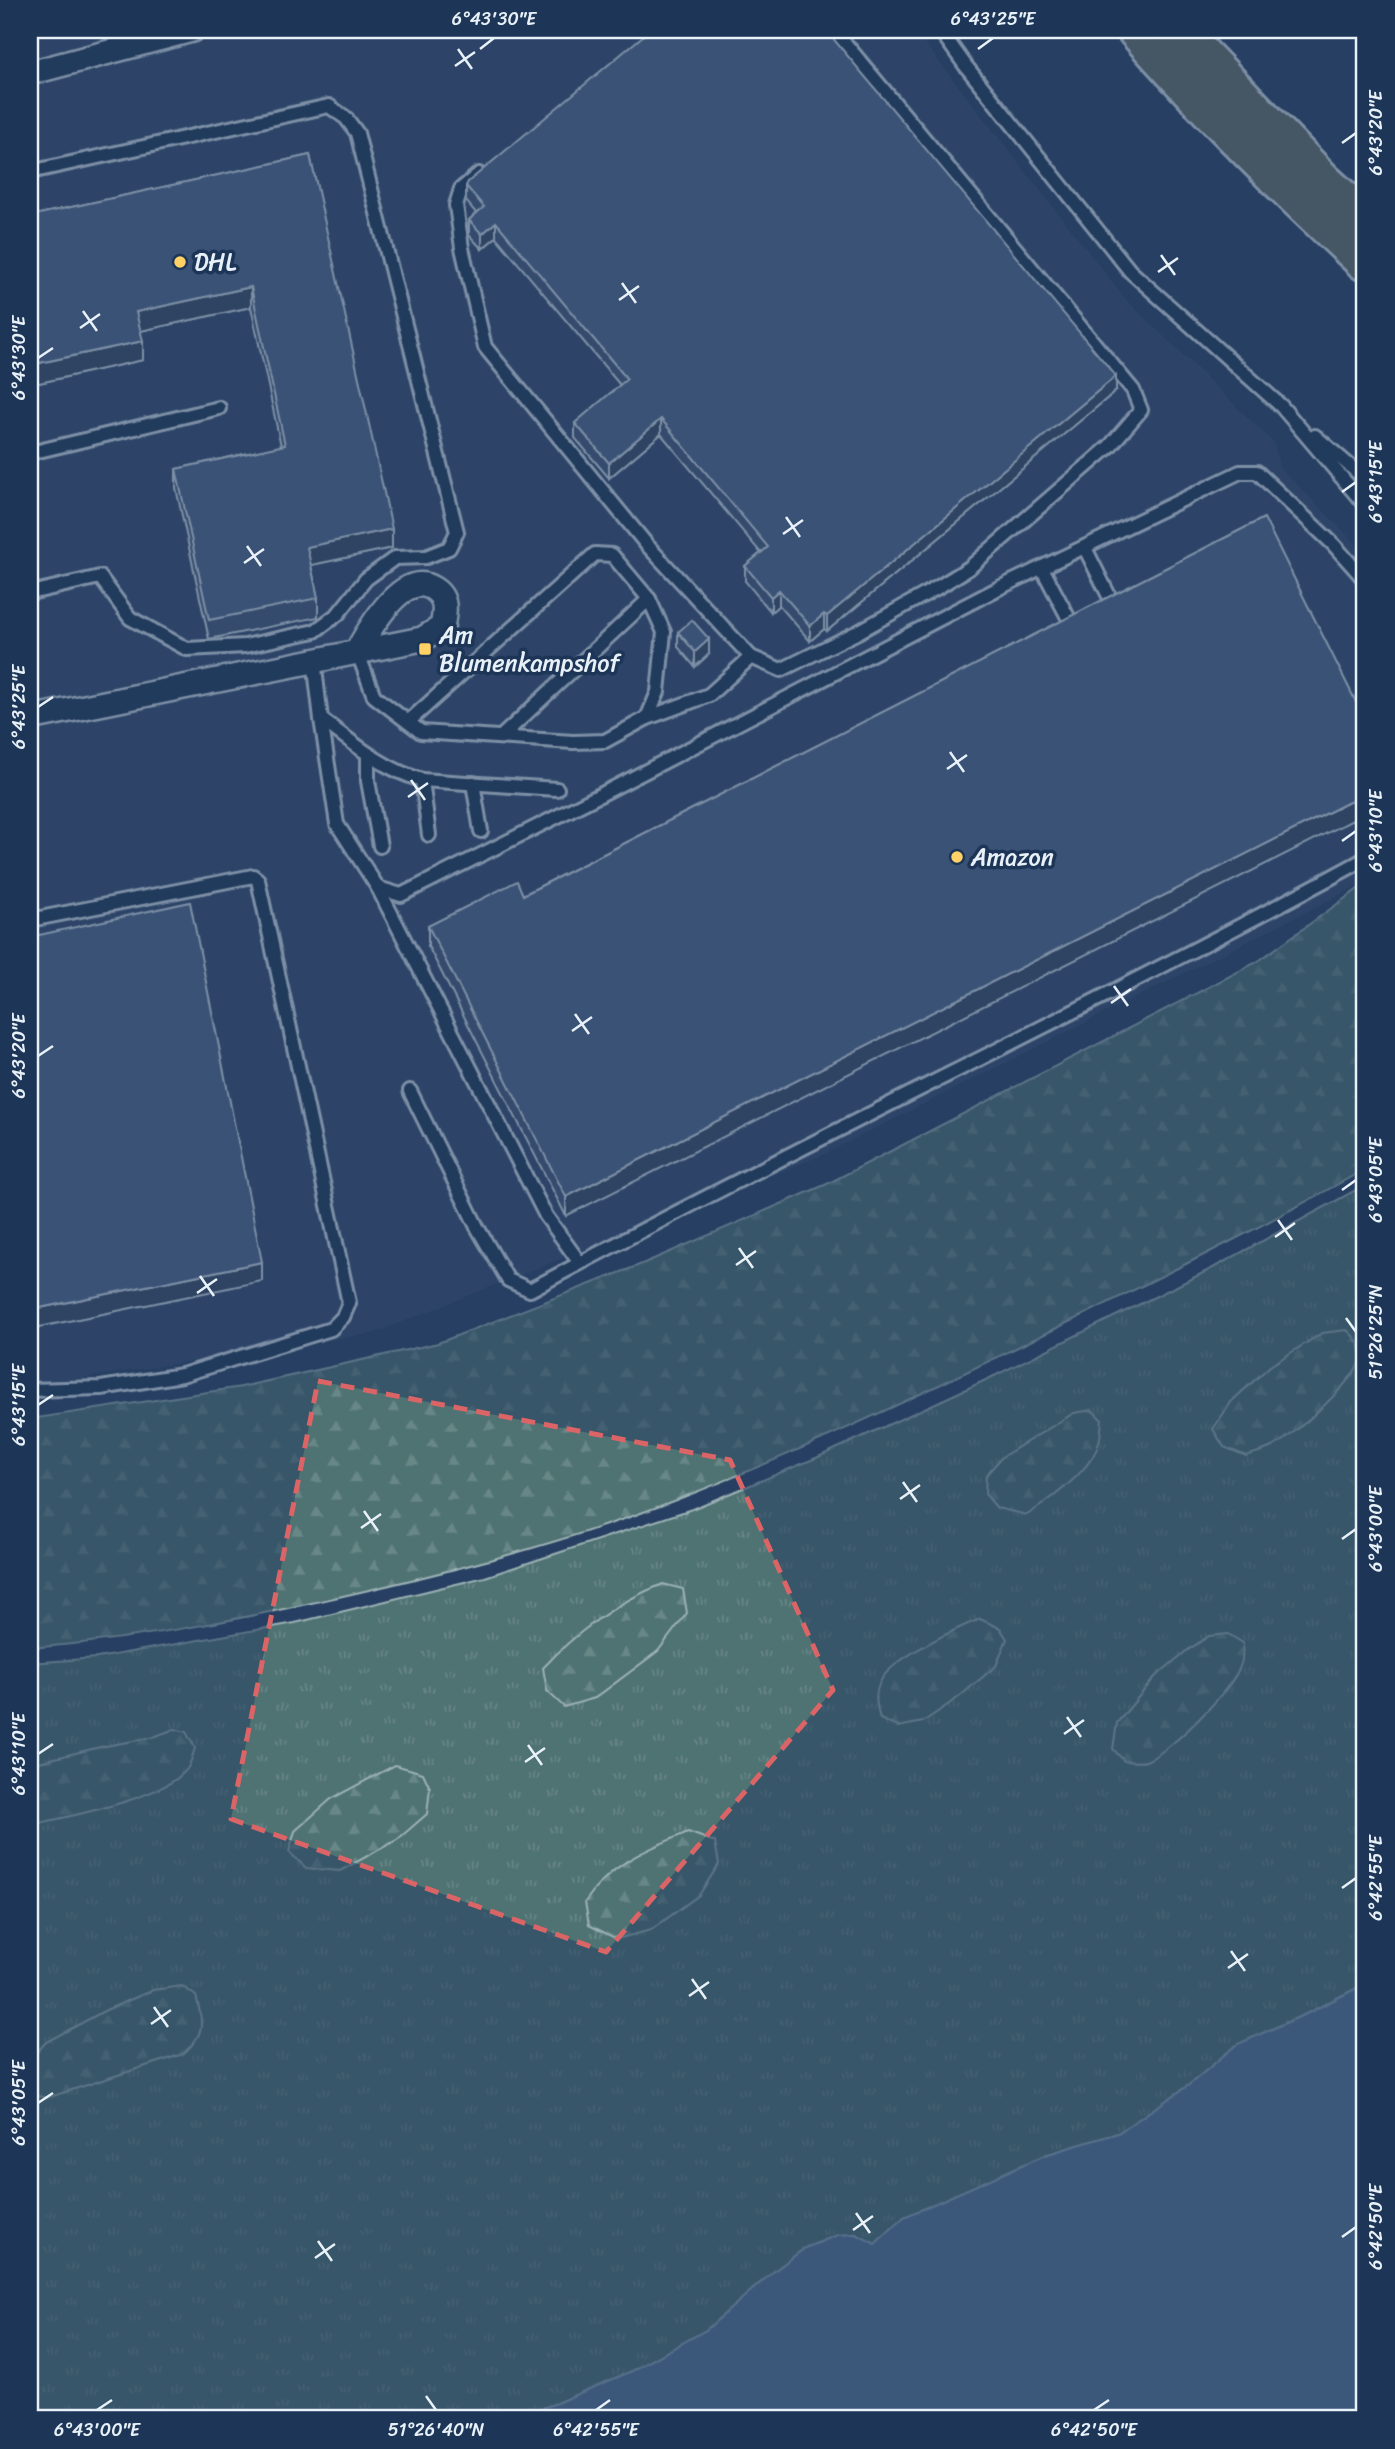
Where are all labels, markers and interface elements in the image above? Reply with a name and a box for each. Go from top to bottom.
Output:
text: 6°43'30"E [452,3,537,35]
text: 6°43'25"E [951,3,1036,35]
text: 6°43'20"E [1360,90,1392,175]
place label: DHL [194,241,236,283]
marker: DHL [172,254,188,270]
text: 6°43'30"E [3,315,35,400]
text: 6°43'15"E [1360,440,1392,523]
place label: Am Blumenkampshof [438,614,622,684]
marker: Am Blumenkampshof [417,641,433,657]
text: 6°43'25"E [3,664,35,749]
text: 6°43'10"E [1360,789,1392,872]
place label: Amazon [970,836,1054,878]
marker: Amazon [949,849,965,865]
text: 6°43'20"E [3,1013,35,1098]
text: 6°43'05"E [1360,1136,1392,1223]
text: 51°26'25"N [1360,1284,1392,1380]
text: 6°43'15"E [3,1363,35,1446]
text: 6°43'00"E [1360,1485,1392,1572]
text: 6°43'10"E [3,1712,35,1795]
text: 6°42'55"E [1360,1834,1392,1921]
text: 6°43'05"E [3,2059,35,2146]
text: 6°42'50"E [1360,2183,1392,2270]
text: 6°43'00"E [54,2414,141,2446]
text: 51°26'40"N [388,2414,485,2446]
text: 6°42'55"E [553,2414,640,2446]
text: 6°42'50"E [1051,2414,1138,2446]

